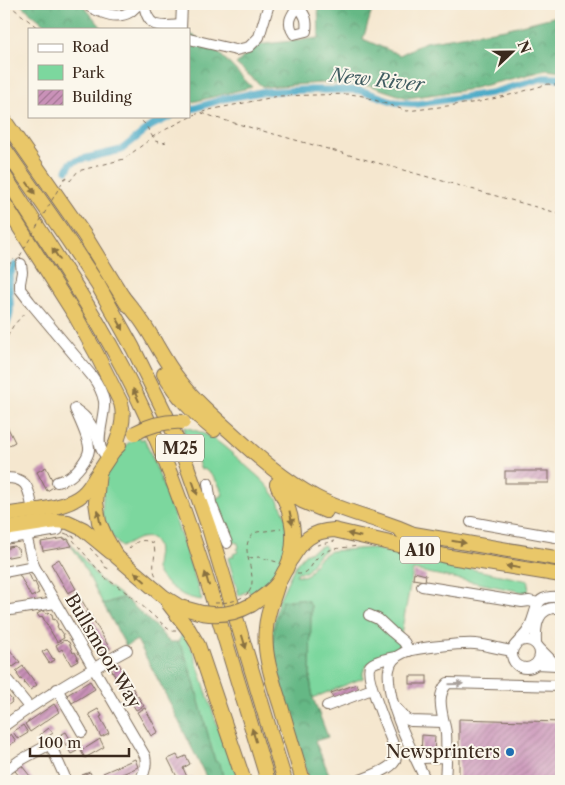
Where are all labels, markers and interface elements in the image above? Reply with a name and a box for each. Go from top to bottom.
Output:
legend [28,28,190,118]
north arrow [488,28,538,78]
text: Road [72,37,109,56]
text: N [513,38,535,56]
text: Park [72,63,106,82]
water label: New River [327,63,426,97]
text: Building [72,87,132,106]
one-way arrow [26,181,37,194]
one-way arrow [51,247,60,260]
one-way arrow [116,317,125,331]
one-way arrow [132,388,140,402]
road number: M25 [156,434,204,462]
one-way arrow [192,480,199,495]
one-way arrow [95,509,103,524]
one-way arrow [287,510,295,526]
one-way arrow [347,530,362,538]
road number: A10 [400,536,440,564]
one-way arrow [451,538,467,546]
one-way arrow [505,563,521,571]
one-way arrow [135,571,147,583]
one-way arrow [202,571,210,586]
street label: Bullsmoor Way [60,590,146,713]
one-way arrow [240,635,248,650]
one-way arrow [448,679,464,687]
scale bar [30,725,129,757]
one-way arrow [249,727,257,742]
text: 100 m [38,733,81,752]
place label: Newsprinters [386,741,500,763]
marker: Newsprinters [504,746,516,758]

